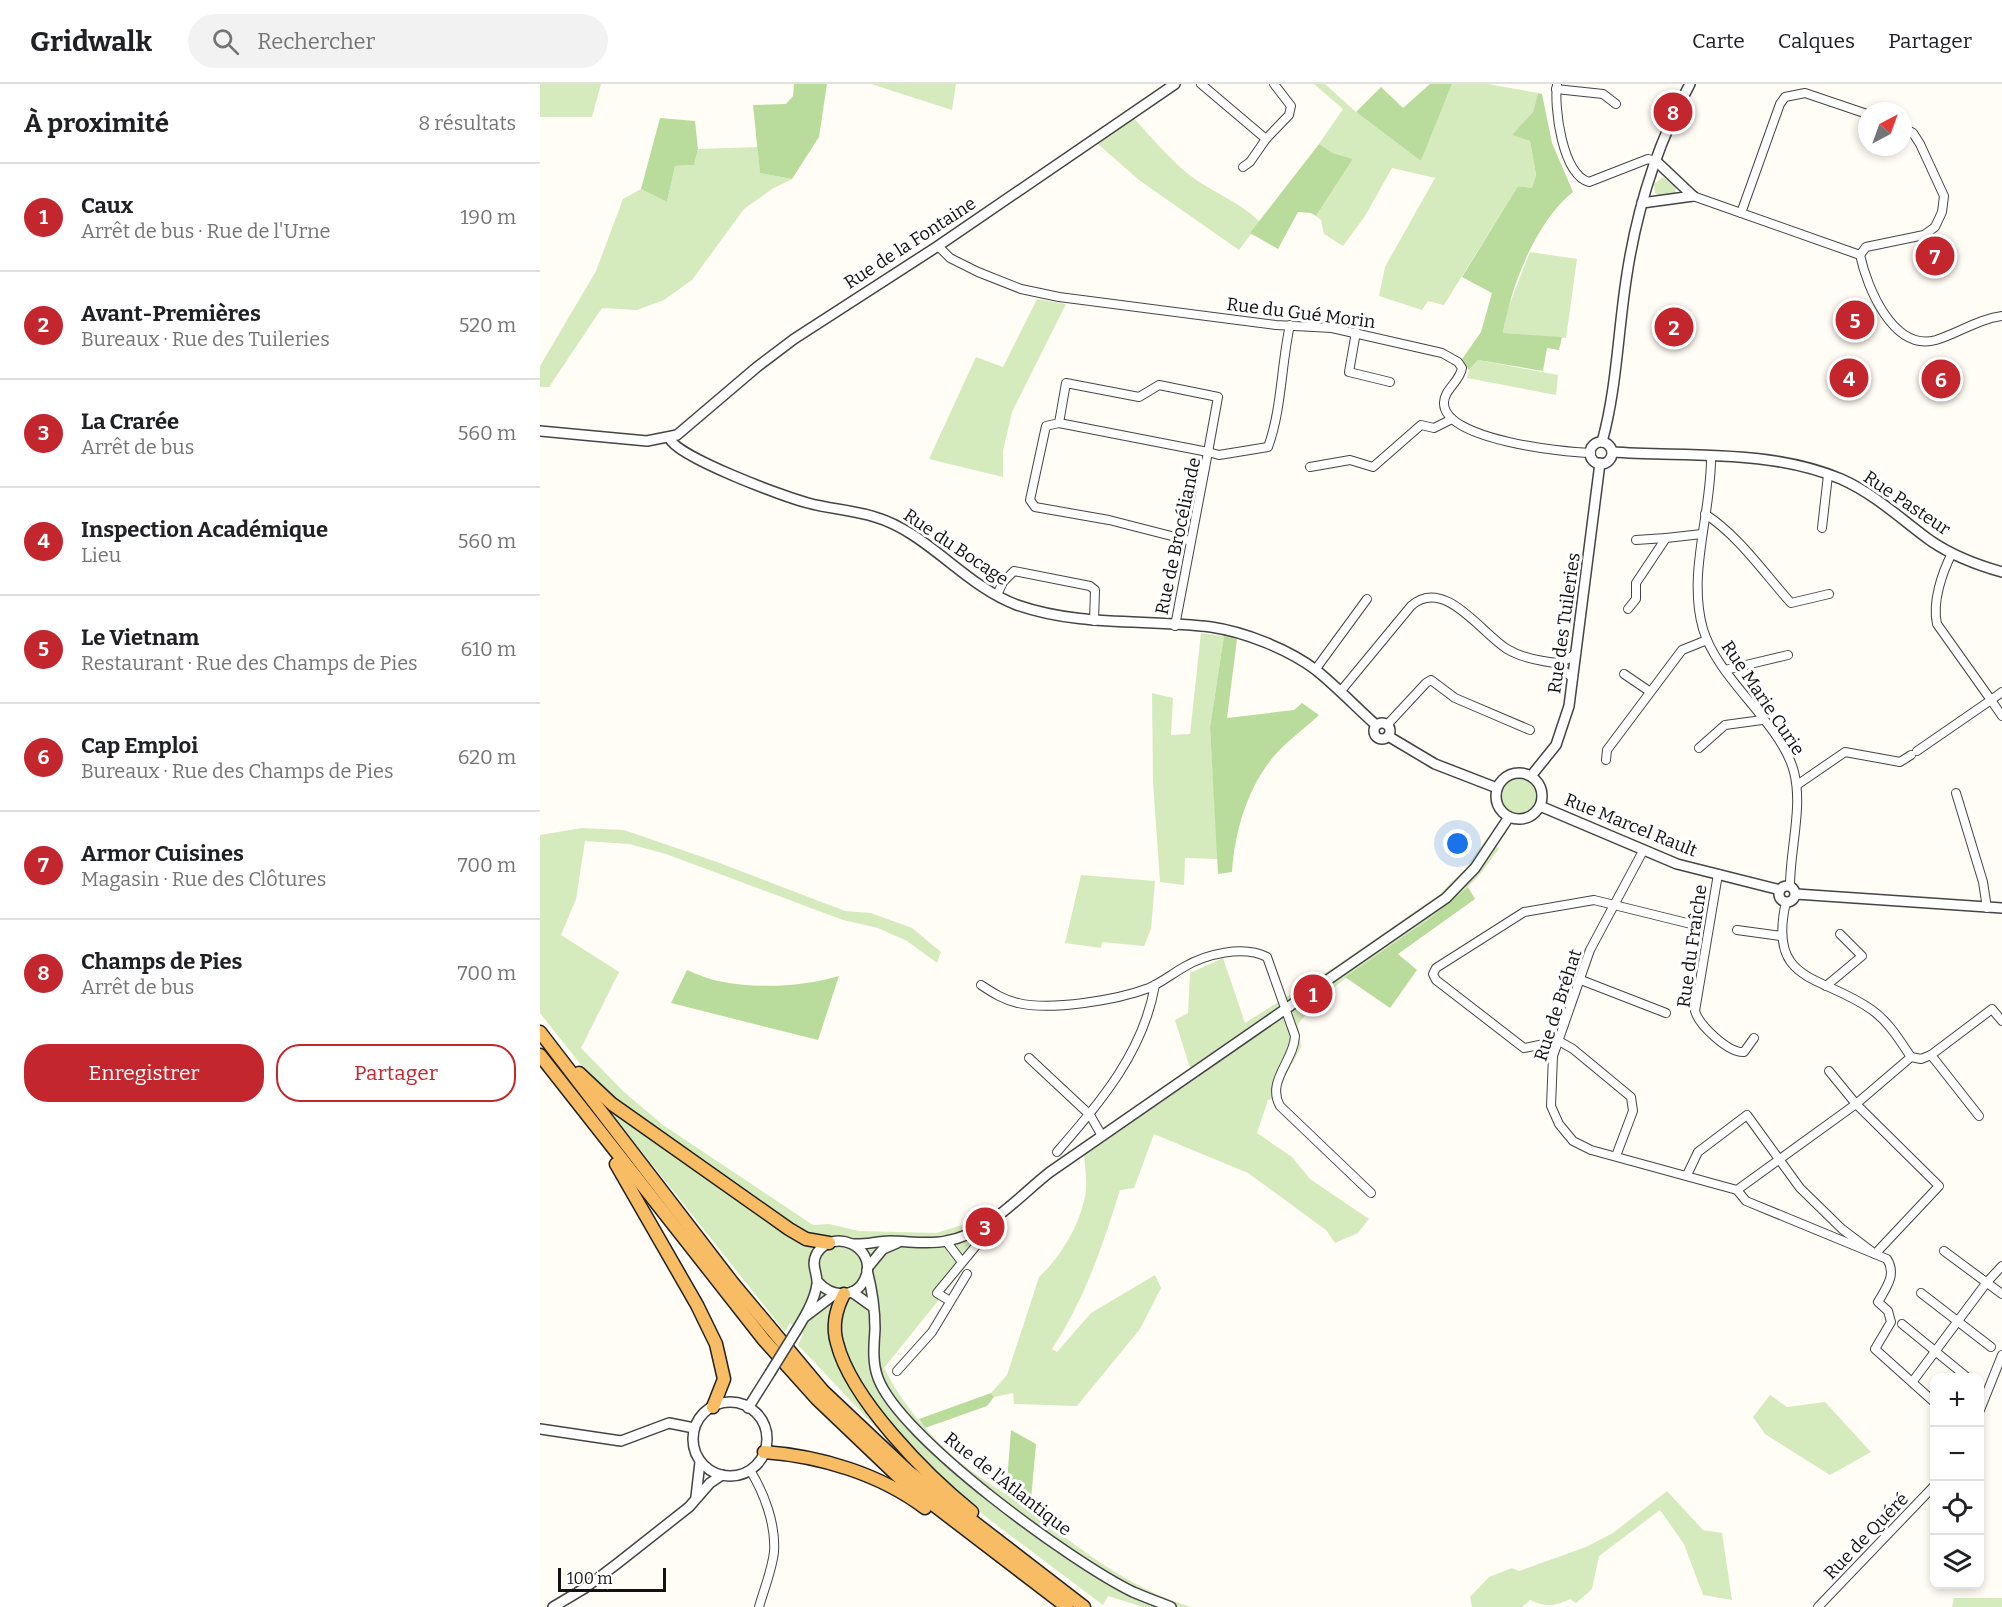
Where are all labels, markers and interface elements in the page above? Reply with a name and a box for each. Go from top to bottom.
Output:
search box [188,14,608,68]
text: Gridwalk [30,25,152,58]
icon: search [209,25,242,58]
text: Rechercher [257,28,375,55]
text: Carte [1692,28,1745,54]
text: Calques [1778,28,1855,54]
text: Partager [1888,28,1972,54]
pin: 8 [1654,90,1692,135]
north arrow [1858,102,1912,156]
text: À proximité [24,108,169,139]
text: 8 résultats [418,111,516,135]
text: Caux [81,192,133,219]
street label: Rue de la Fontaine [840,192,980,294]
text: 1 [39,205,48,229]
text: 190 m [460,205,516,229]
text: Arrêt de bus · Rue de l'Urne [81,219,331,243]
pin: 7 [1916,234,1954,279]
street label: Rue du Gué Morin [1225,293,1377,333]
pin: 5 [1836,298,1874,342]
text: Avant-Premières [81,300,261,327]
pin: 2 [1654,304,1694,350]
text: 2 [38,313,49,337]
text: 520 m [459,313,516,337]
text: Bureaux · Rue des Tuileries [81,327,330,351]
pin: 4 [1830,356,1868,400]
pin: 6 [1922,356,1960,402]
text: La Crarée [81,408,179,435]
text: 3 [38,421,49,445]
text: 560 m [458,421,516,445]
text: Arrêt de bus [81,435,194,459]
street label: Rue de Brocéliande [1151,455,1205,617]
street label: Rue Pasteur [1859,466,1955,540]
street label: Rue du Bocage [899,504,1013,590]
text: Inspection Académique [81,516,328,543]
text: 4 [37,529,50,553]
text: 560 m [458,529,516,553]
text: Lieu [81,543,121,567]
street label: Rue des Tuileries [1543,551,1585,695]
text: Le Vietnam [81,624,199,651]
text: 5 [38,637,49,661]
text: 610 m [460,637,516,661]
street label: Rue Marie Curie [1717,637,1809,759]
text: Restaurant · Rue des Champs de Pies [81,651,418,675]
text: Cap Emploi [81,732,198,759]
text: 6 [38,745,49,769]
text: 620 m [458,745,516,769]
text: Bureaux · Rue des Champs de Pies [81,759,394,783]
street label: Rue Marcel Rault [1561,788,1701,862]
your location [1443,829,1472,858]
text: Armor Cuisines [81,840,244,867]
text: 7 [38,853,49,877]
text: 700 m [458,853,516,877]
text: Magasin · Rue des Clôtures [81,867,326,891]
street label: Rue du Fraîche [1672,883,1712,1009]
street label: Rue de Bréhat [1530,946,1587,1064]
text: Champs de Pies [81,948,242,975]
text: 8 [37,961,50,985]
text: 700 m [458,961,516,985]
pin: 1 [1294,972,1332,1016]
text: Arrêt de bus [81,975,194,999]
button: Enregistrer [24,1044,264,1102]
button: Partager [276,1044,516,1102]
pin: 3 [966,1204,1004,1250]
map controls [1930,1373,1984,1589]
button: + [1930,1373,1984,1427]
street label: Rue de l'Atlantique [940,1427,1076,1541]
button: − [1930,1427,1984,1481]
button: locate [1930,1481,1984,1535]
street label: Rue de Quéré [1819,1488,1913,1584]
button: layers [1930,1535,1984,1589]
scale bar [558,1565,666,1592]
text: 100 m [567,1569,612,1588]

